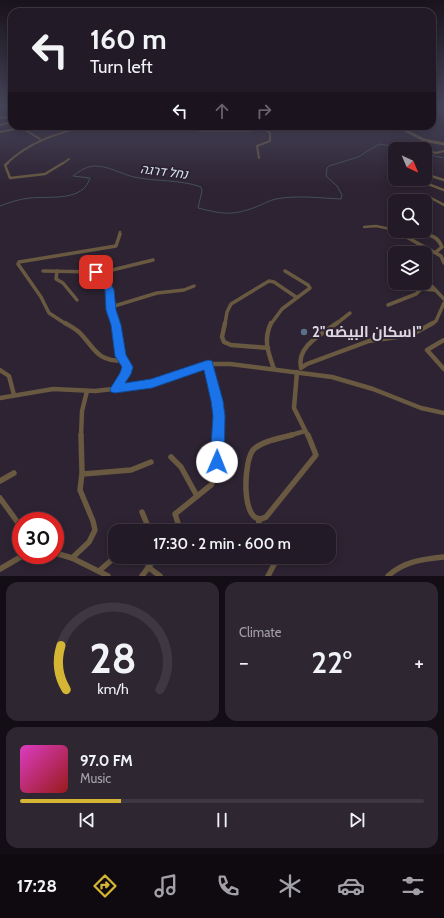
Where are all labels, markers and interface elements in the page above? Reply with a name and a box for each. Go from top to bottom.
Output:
text: 160 m [90,22,166,56]
icon: left [24,24,76,76]
text: Turn left [90,56,153,78]
icon: left [169,100,191,122]
icon: ahead [211,100,233,122]
icon: right [253,100,275,122]
north arrow [388,142,432,186]
map controls [388,142,432,290]
water label: נחל דרגה [139,160,190,182]
button: search [388,194,432,238]
button: layers [388,246,432,290]
pin [79,255,113,289]
icon: arrive [85,261,107,283]
place label: اسكان البيضه"2" [312,323,422,341]
marker: اسكان البيضه"2" [299,327,309,337]
position arrow [196,441,238,483]
speed limit sign: 30 [12,512,64,564]
text: 17:30 · 2 min · 600 m [153,535,291,553]
text: Climate [239,624,281,640]
text: 28 [89,632,136,682]
text: 22° [311,644,352,681]
text: − [239,649,249,676]
text: + [414,649,424,676]
text: km/h [97,679,128,697]
text: 97.0 FM [80,752,133,770]
text: Music [80,770,111,786]
icon: previous [76,809,98,831]
icon: pause [211,809,233,831]
icon: next [346,809,368,831]
icon: directions [91,872,119,900]
icon: music [152,872,180,900]
icon: phone [214,872,242,900]
icon: climate [276,872,304,900]
icon: car [337,872,365,900]
icon: filters [399,872,427,900]
text: 17:28 [17,875,57,897]

